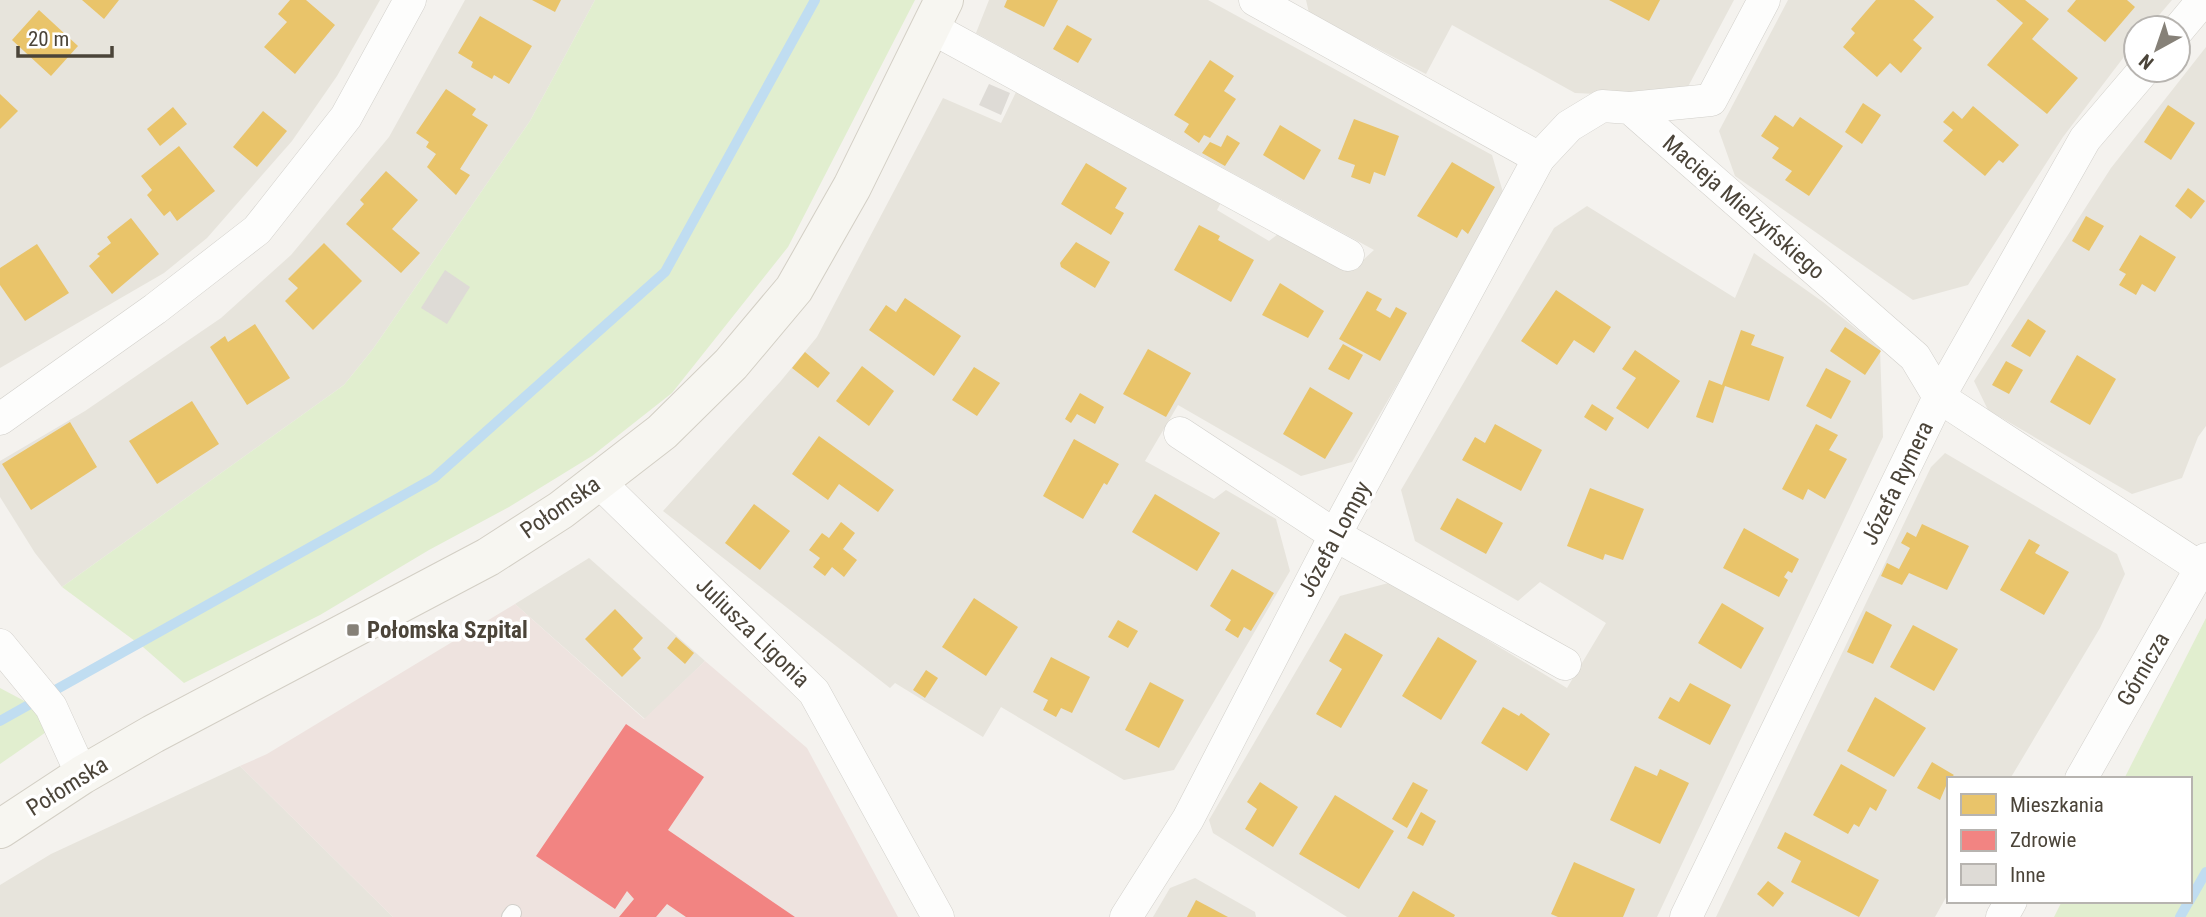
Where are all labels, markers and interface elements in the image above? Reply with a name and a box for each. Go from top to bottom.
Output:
scale bar [18,14,112,58]
north arrow [2122,14,2192,84]
text: 20 m [28,27,69,51]
text: N [2135,49,2158,74]
street label: Macieja Mielżyńskiego [1657,130,1830,285]
street label: Józefa Rymera [1856,417,1939,549]
street label: Połomska [515,470,605,544]
street label: Józefa Lompy [1293,476,1376,602]
street label: Juliusza Ligonia [690,571,815,693]
place label: Połomska Szpital [367,617,528,644]
marker: Połomska Szpital [345,622,361,638]
street label: Górnicza [2112,628,2175,711]
street label: Połomska [22,751,113,822]
legend [1947,777,2192,903]
text: Mieszkania [2010,793,2104,817]
text: Zdrowie [2010,828,2076,852]
text: Inne [2010,863,2046,887]

